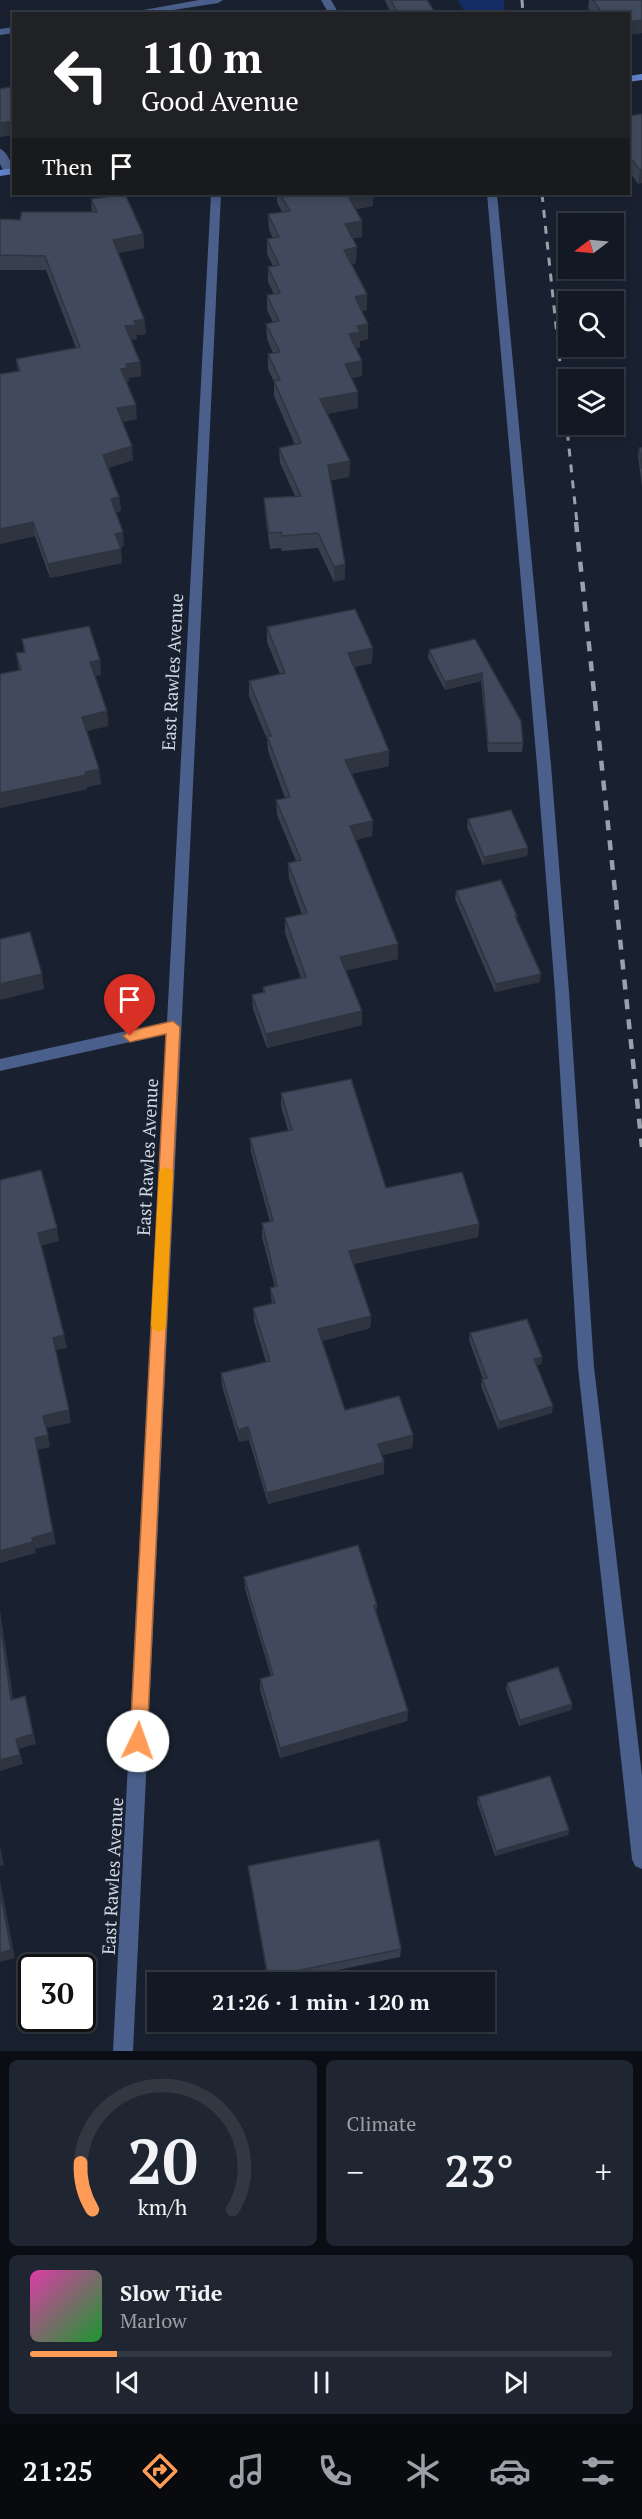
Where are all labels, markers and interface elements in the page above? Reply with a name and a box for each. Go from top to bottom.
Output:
text: 110 m [141,29,262,85]
icon: left [42,36,120,114]
text: Good Avenue [141,83,299,119]
icon: arrive [105,150,138,183]
text: Then [42,152,93,181]
north arrow [558,213,624,279]
map controls [558,213,624,435]
button: search [558,291,624,357]
button: layers [558,369,624,435]
street label: East Rawles Avenue [156,593,188,751]
pin [104,974,155,1036]
icon: arrive [113,983,146,1016]
street label: East Rawles Avenue [131,1078,163,1236]
position arrow [106,1709,170,1773]
street label: East Rawles Avenue [96,1797,128,1955]
speed limit sign: 30 [18,1954,96,2032]
text: 21:26 · 1 min · 120 m [212,1987,430,2016]
text: Climate [347,2110,416,2137]
text: 20 [127,2119,198,2202]
text: 23° [445,2140,514,2200]
text: − [347,2150,364,2193]
text: + [594,2150,612,2193]
text: km/h [138,2193,188,2221]
text: Slow Tide [120,2278,223,2307]
text: Marlow [120,2307,187,2334]
icon: previous [111,2366,144,2399]
icon: pause [305,2366,338,2399]
icon: next [499,2366,532,2399]
icon: directions [139,2450,181,2492]
icon: music [226,2450,268,2492]
icon: phone [314,2450,356,2492]
icon: climate [402,2450,444,2492]
icon: car [489,2450,531,2492]
icon: filters [577,2450,619,2492]
text: 21:25 [23,2453,93,2489]

